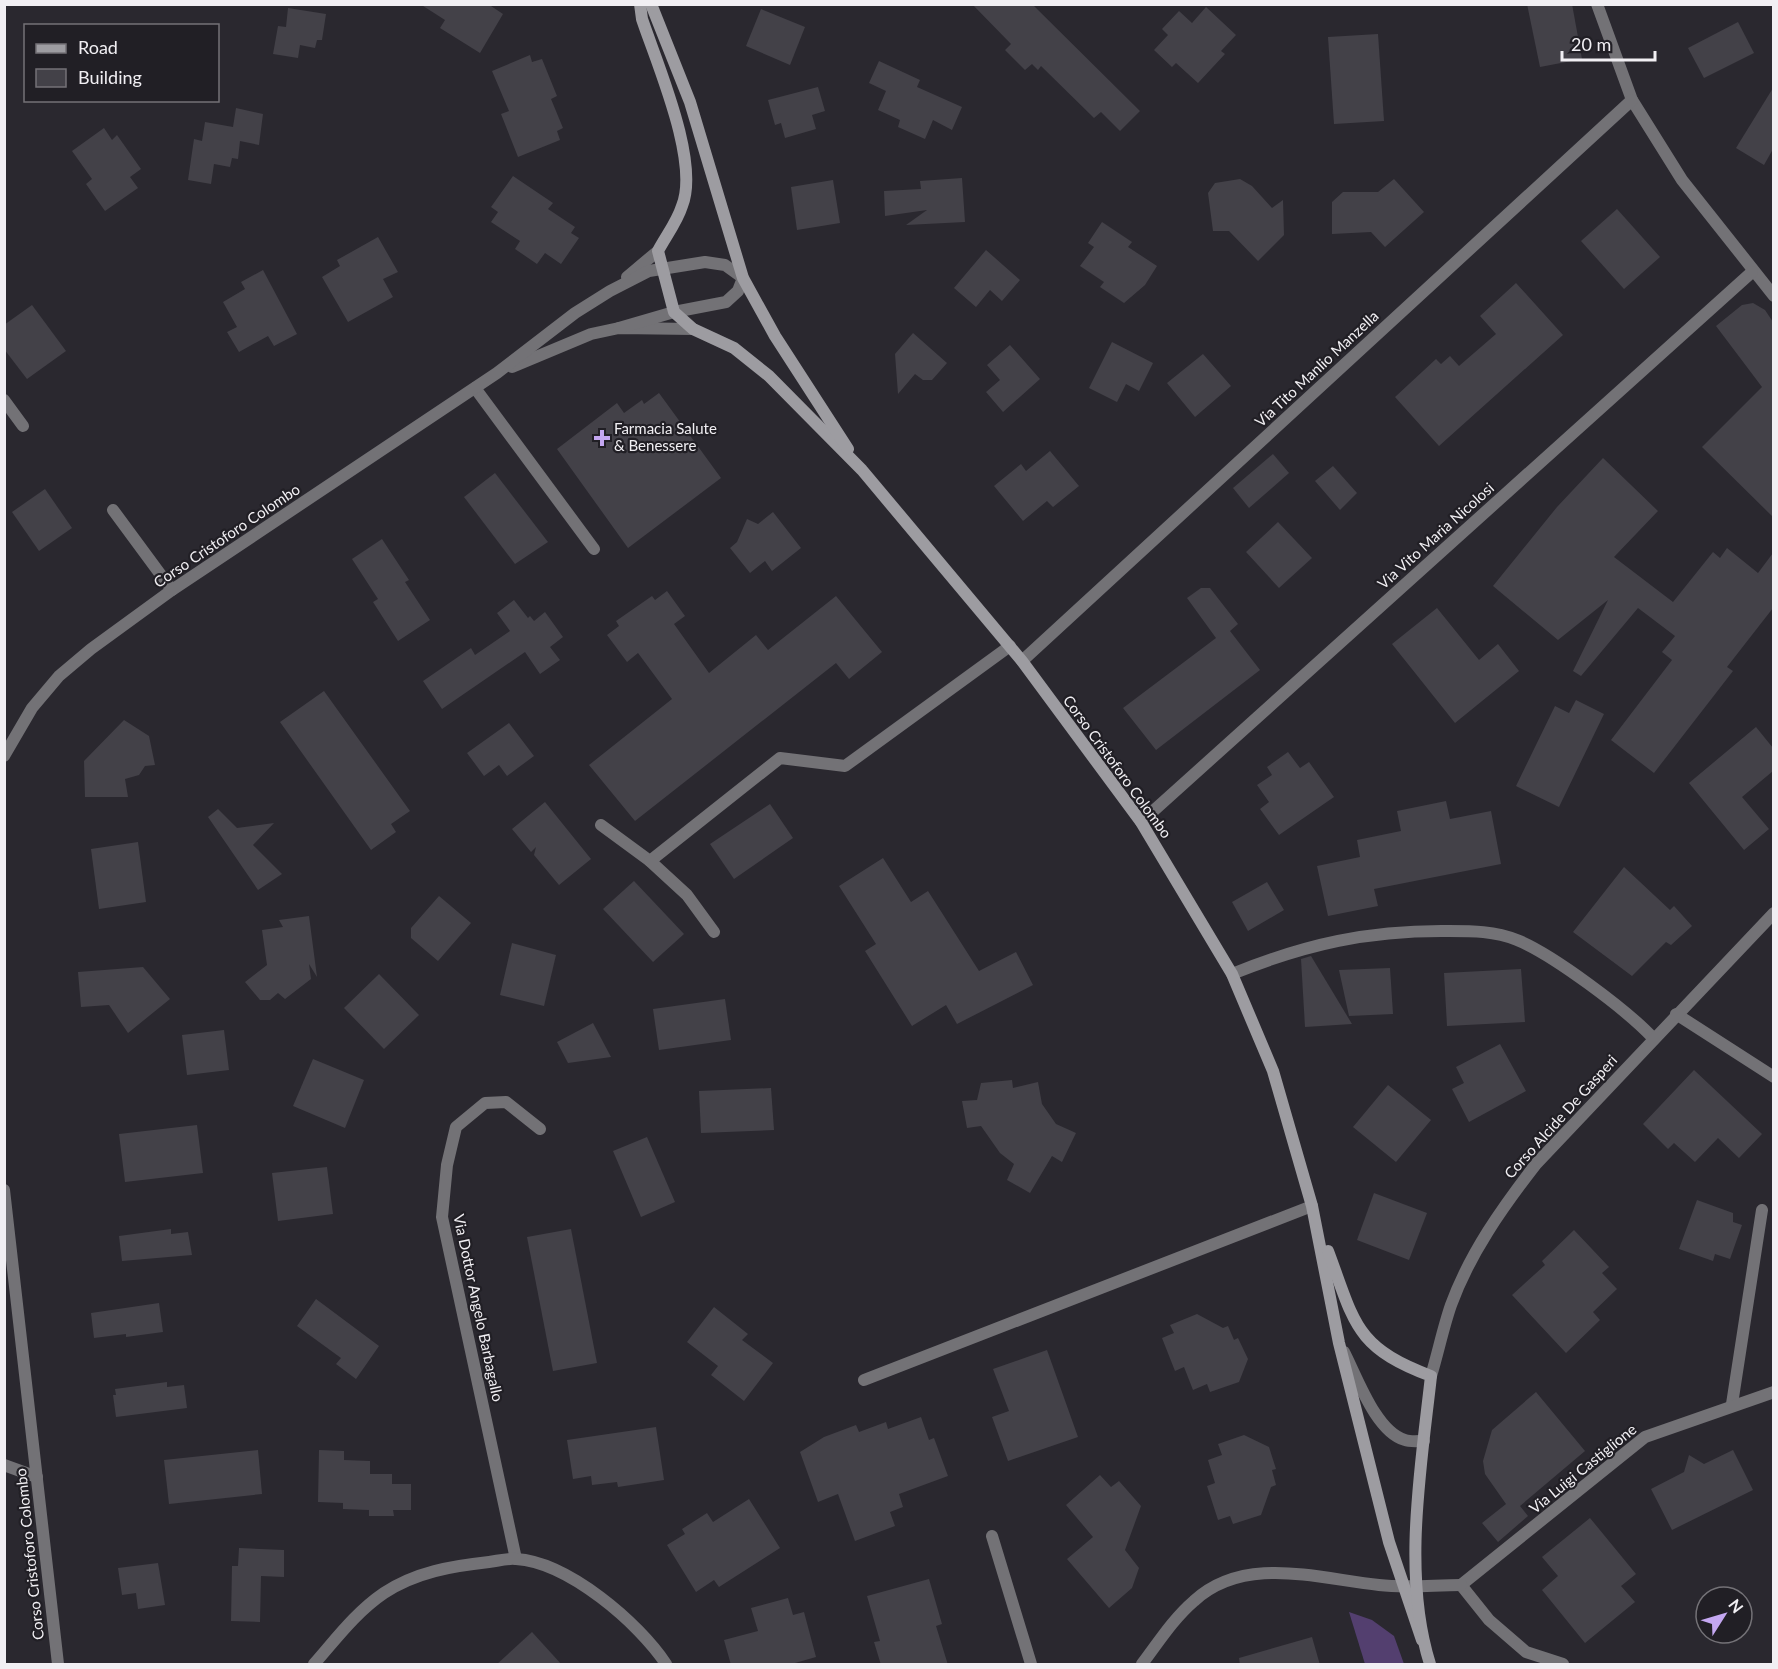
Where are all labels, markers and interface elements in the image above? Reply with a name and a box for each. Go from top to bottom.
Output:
legend [24,24,219,102]
scale bar [1562,24,1655,62]
text: 20 m [1571,33,1611,55]
text: Road [78,36,118,58]
text: Building [78,66,142,88]
street label: Via Tito Manlio Manzella [1251,306,1382,430]
place label: Farmacia Salute & Benessere [614,419,717,454]
marker: Farmacia Salute & Benessere [595,431,609,445]
street label: Via Vito Maria Nicolosi [1374,478,1497,592]
street label: Corso Cristoforo Colombo [150,479,303,591]
street label: Corso Cristoforo Colombo [1060,691,1176,841]
street label: Corso Alcide De Gasperi [1500,1051,1620,1182]
street label: Via Dottor Angelo Barbagallo [450,1212,508,1403]
street label: Via Luigi Castiglione [1525,1419,1640,1517]
street label: Corso Cristoforo Colombo [11,1467,47,1641]
north arrow [1694,1585,1754,1645]
text: N [1725,1595,1748,1616]

